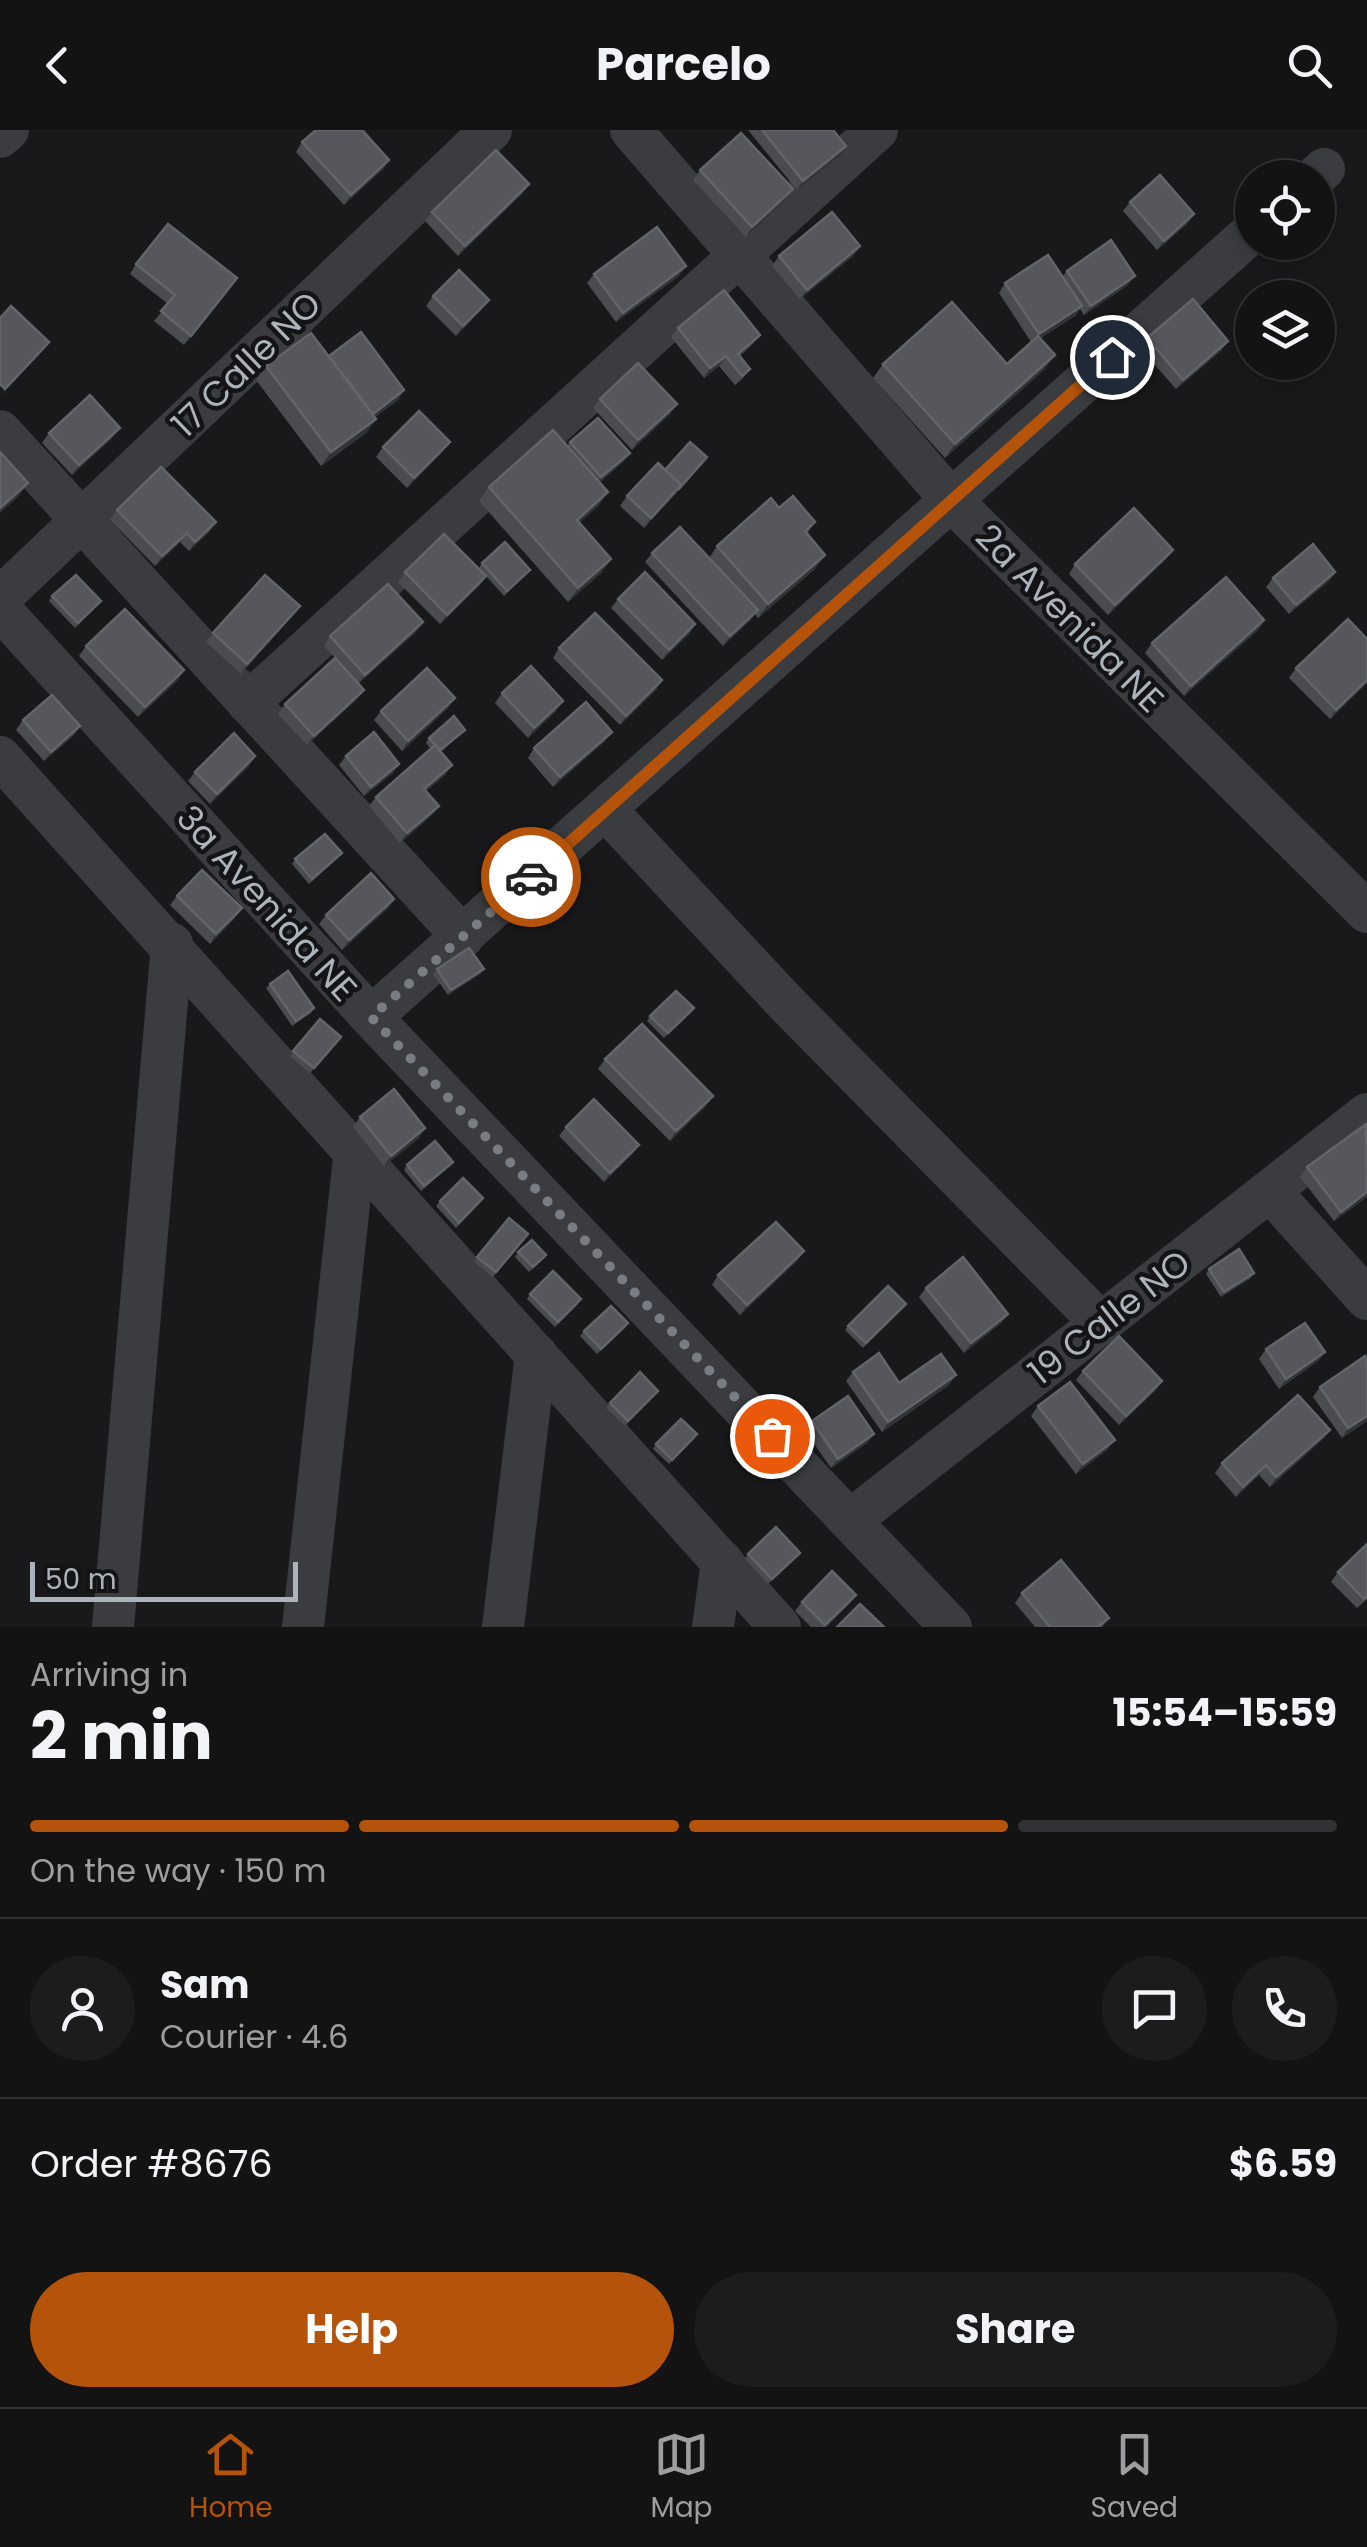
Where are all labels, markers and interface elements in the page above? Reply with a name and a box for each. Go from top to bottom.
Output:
text: Parcelo [596,33,771,96]
icon: back [30,38,85,93]
icon: search [1282,38,1337,93]
map controls [1235,160,1335,380]
button: locate [1235,160,1335,260]
street label: 17 Calle NO [160,280,332,448]
button: layers [1235,280,1335,380]
pin [1070,315,1155,400]
icon: home [1085,330,1140,385]
street label: 2a Avenida NE [965,513,1175,723]
street label: 3a Avenida NE [166,794,368,1012]
courier [481,827,581,927]
icon: car [504,850,559,905]
street label: 19 Calle NO [1018,1238,1200,1396]
pin [730,1394,815,1479]
icon: bag [745,1409,800,1464]
scale bar [30,1557,298,1602]
text: 50 m [45,1560,116,1599]
text: Arriving in [30,1652,188,1697]
text: 15:54–15:59 [1113,1686,1337,1739]
text: 2 min [30,1691,213,1782]
text: On the way · 150 m [30,1848,326,1893]
button: person [30,1956,135,2061]
button: chat [1102,1956,1207,2061]
button: phone [1232,1956,1337,2061]
text: Sam [160,1958,249,2011]
text: Courier · 4.6 [160,2014,348,2059]
text: Order #8676 [30,2137,273,2190]
text: $6.59 [1229,2137,1337,2190]
button: Help [30,2272,674,2387]
button: Share [694,2272,1337,2387]
tab: Home [189,2427,273,2529]
tab: Map [651,2427,713,2529]
tab: Saved [1091,2427,1178,2529]

